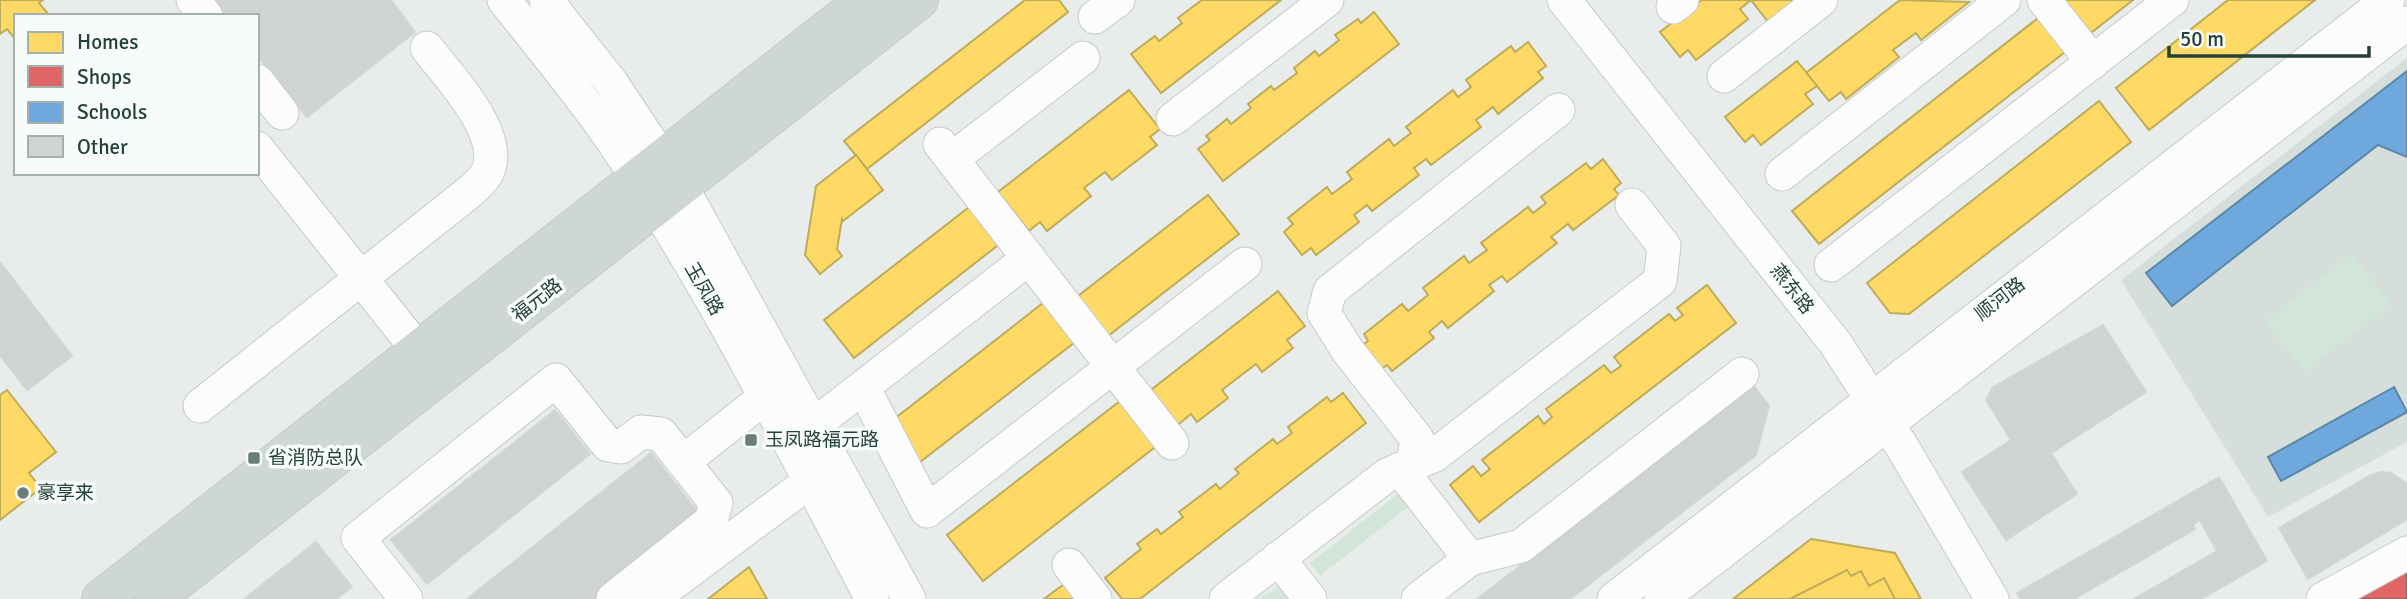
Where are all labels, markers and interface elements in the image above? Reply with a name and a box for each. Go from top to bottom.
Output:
legend [14,14,259,175]
scale bar [2169,14,2368,58]
text: 50 m [2180,26,2224,52]
text: Homes [77,29,139,55]
text: Shops [77,64,131,90]
text: Schools [77,99,147,125]
text: Other [77,134,128,160]
street label: 玉凤路 [679,258,729,320]
street label: 燕东路 [1765,259,1819,319]
street label: 顺河路 [1970,272,2030,326]
street label: 福元路 [507,273,567,327]
place label: 玉凤路福元路 [765,428,879,452]
marker: 玉凤路福元路 [743,432,759,448]
place label: 省消防总队 [268,446,363,470]
marker: 省消防总队 [246,450,262,466]
place label: 豪享来 [37,481,94,505]
marker: 豪享来 [15,485,31,501]

